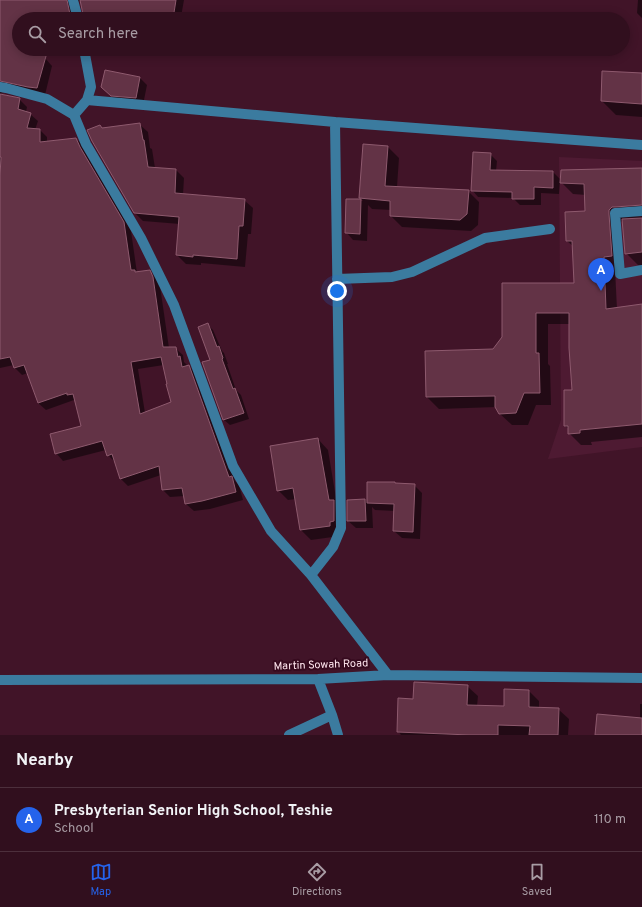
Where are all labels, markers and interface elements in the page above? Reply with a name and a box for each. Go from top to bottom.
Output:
search box [12,12,630,56]
icon: search [26,23,48,45]
text: Search here [58,25,138,44]
pin: A [588,258,614,291]
your location [327,281,347,301]
street label: Martin Sowah Road [273,656,369,674]
text: Nearby [16,750,73,772]
text: Presbyterian Senior High School, Teshie [54,802,333,821]
text: A [24,812,34,828]
text: 110 m [594,812,626,828]
text: School [54,821,94,837]
tab: Map [90,861,112,899]
tab: Directions [292,861,342,899]
tab: Saved [522,861,552,899]

